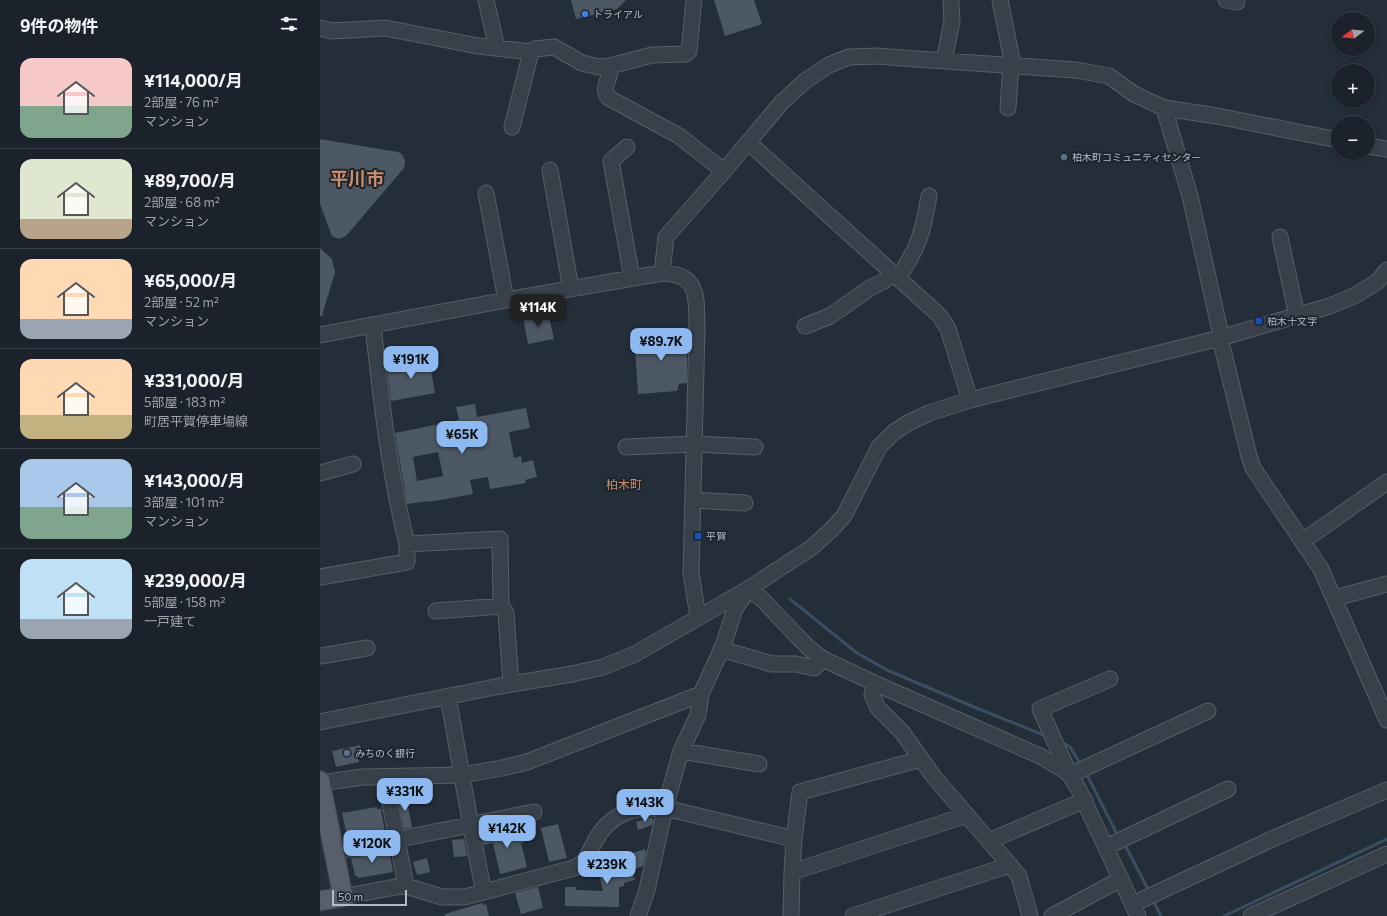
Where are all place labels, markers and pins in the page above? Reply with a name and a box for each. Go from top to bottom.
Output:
place label: トライアル [593,8,643,20]
marker: トライアル [580,9,590,19]
place label: 柏木町コミュニティセンター [1072,151,1201,163]
marker: 柏木町コミュニティセンター [1059,152,1069,162]
pin: ¥114K [510,294,566,328]
place label: 柏木十文字 [1267,315,1317,327]
marker: 柏木十文字 [1254,316,1264,326]
pin: ¥89.7K [628,328,694,362]
pin: ¥191K [383,346,439,380]
pin: ¥65K [438,421,486,455]
place label: 平賀 [706,530,726,542]
marker: 平賀 [693,531,703,541]
place label: みちのく銀行 [355,747,415,759]
marker: みちのく銀行 [342,748,352,758]
pin: ¥331K [377,778,433,812]
pin: ¥143K [617,789,673,823]
pin: ¥142K [479,815,535,849]
pin: ¥120K [344,830,400,864]
pin: ¥239K [579,851,635,885]

